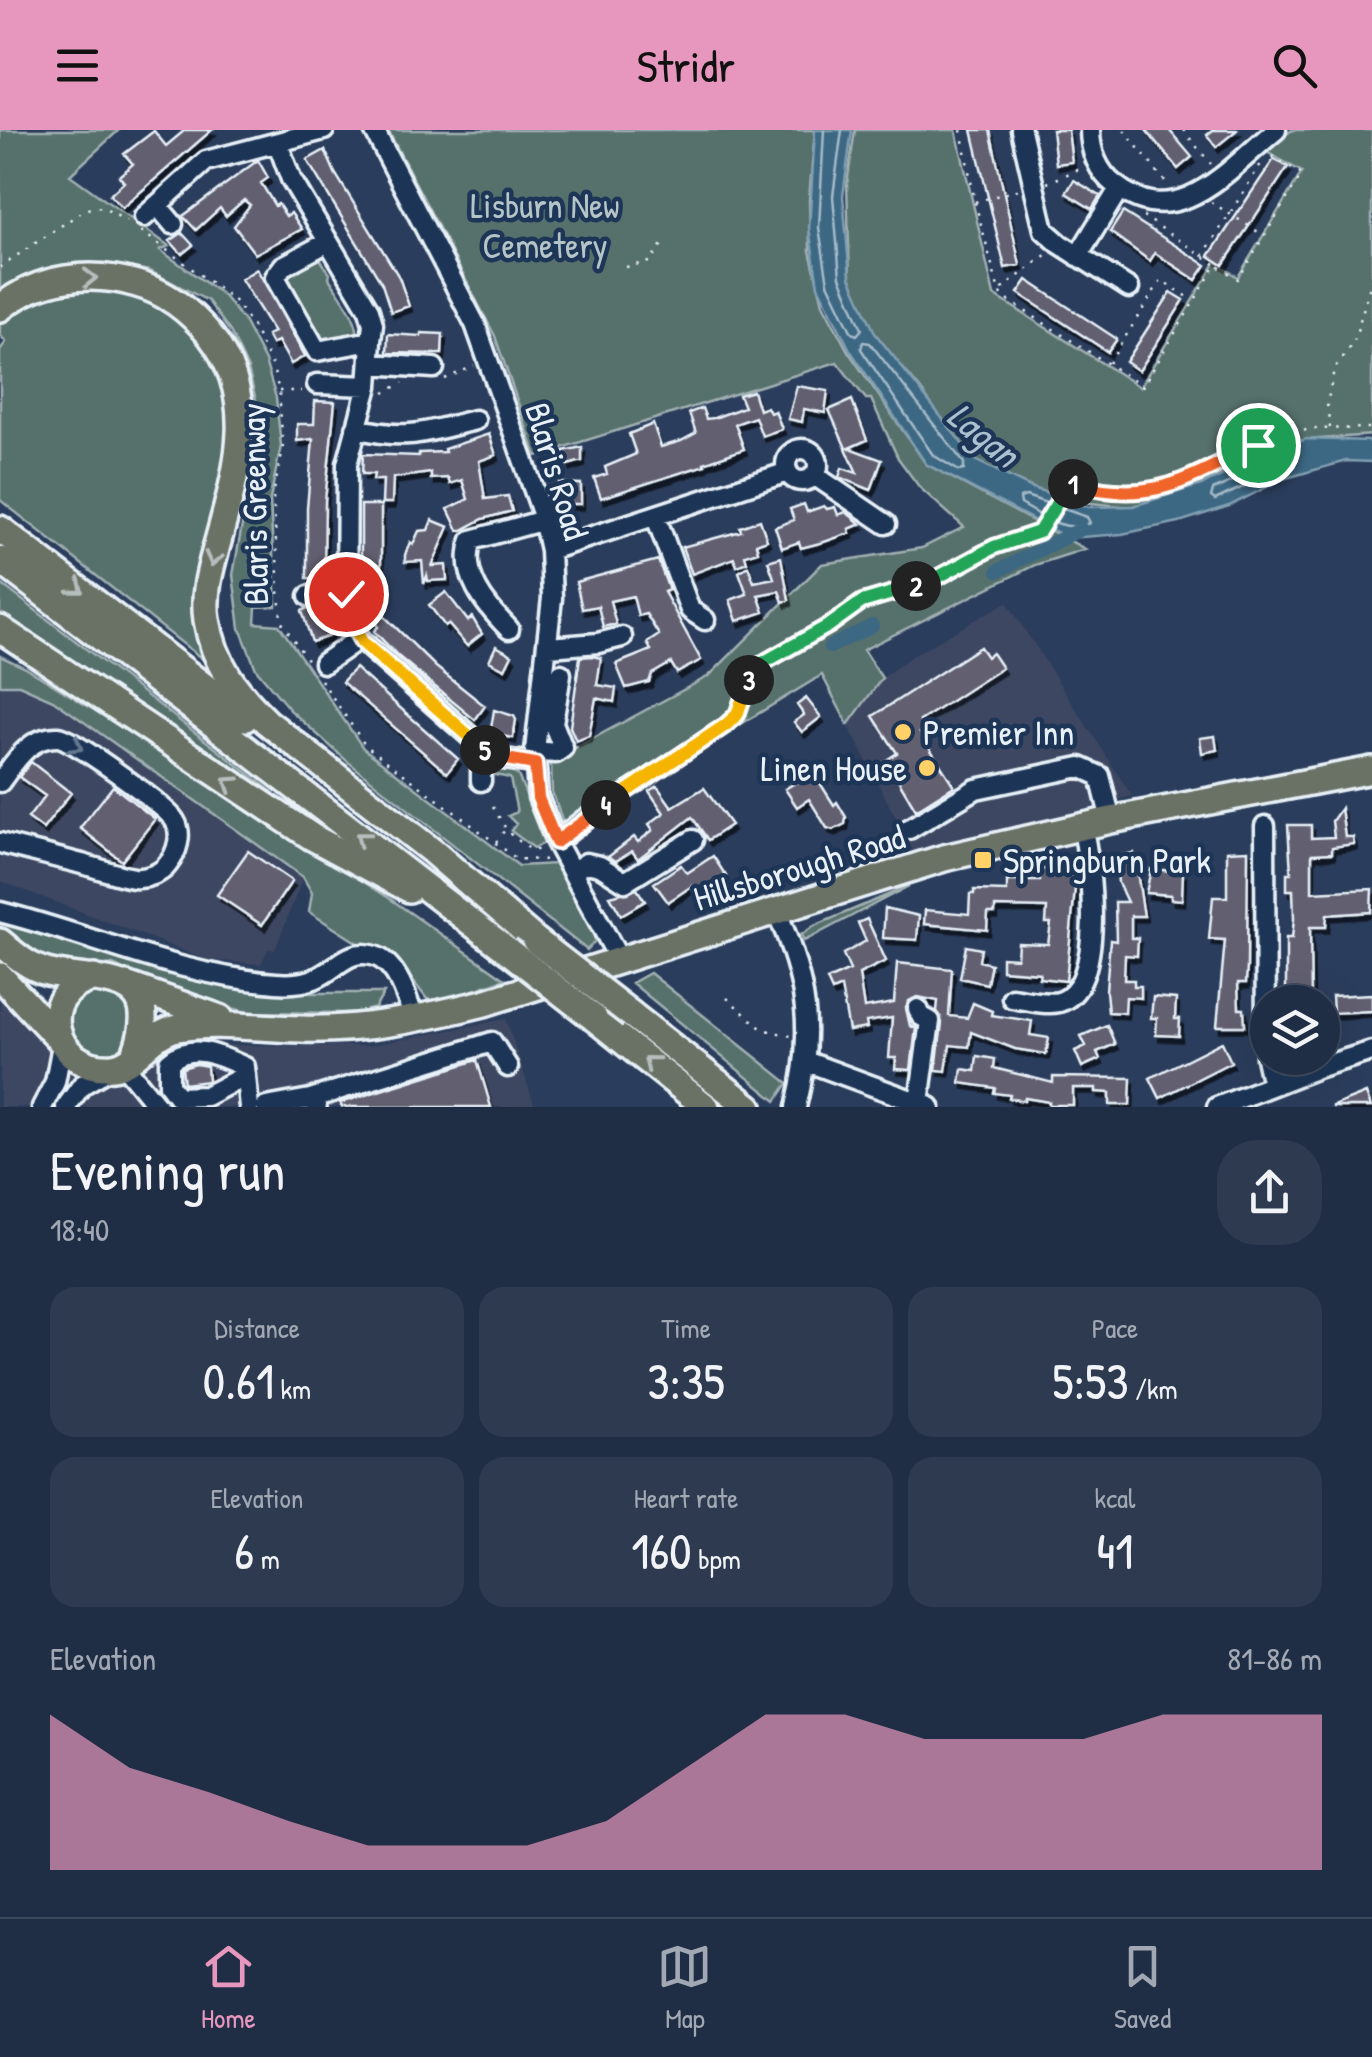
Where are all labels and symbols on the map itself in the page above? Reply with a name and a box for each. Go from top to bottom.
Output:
park label: Lisburn New Cemetery [471,182,619,269]
one-way arrow [84,267,99,289]
water label: Lagan [937,389,1033,481]
street label: Blaris Road [514,397,600,545]
street label: Blaris Greenway [229,402,279,606]
pin [1216,403,1301,488]
pin: 1 [1048,459,1098,509]
one-way arrow [204,551,225,568]
pin [304,552,389,637]
pin: 2 [891,561,941,611]
one-way arrow [66,577,84,594]
pin: 3 [724,655,774,705]
place label: Premier Inn [923,709,1074,756]
marker: Premier Inn [892,721,914,743]
pin: 5 [460,725,510,775]
one-way arrow [65,733,83,753]
place label: Linen House [761,745,907,792]
marker: Linen House [916,757,938,779]
one-way arrow [223,777,242,795]
pin: 4 [581,780,631,830]
street label: Hillsborough Road [688,813,910,921]
one-way arrow [355,832,373,850]
place label: Springburn Park [1003,837,1211,884]
marker: Springburn Park [972,849,994,871]
one-way arrow [643,1056,661,1074]

